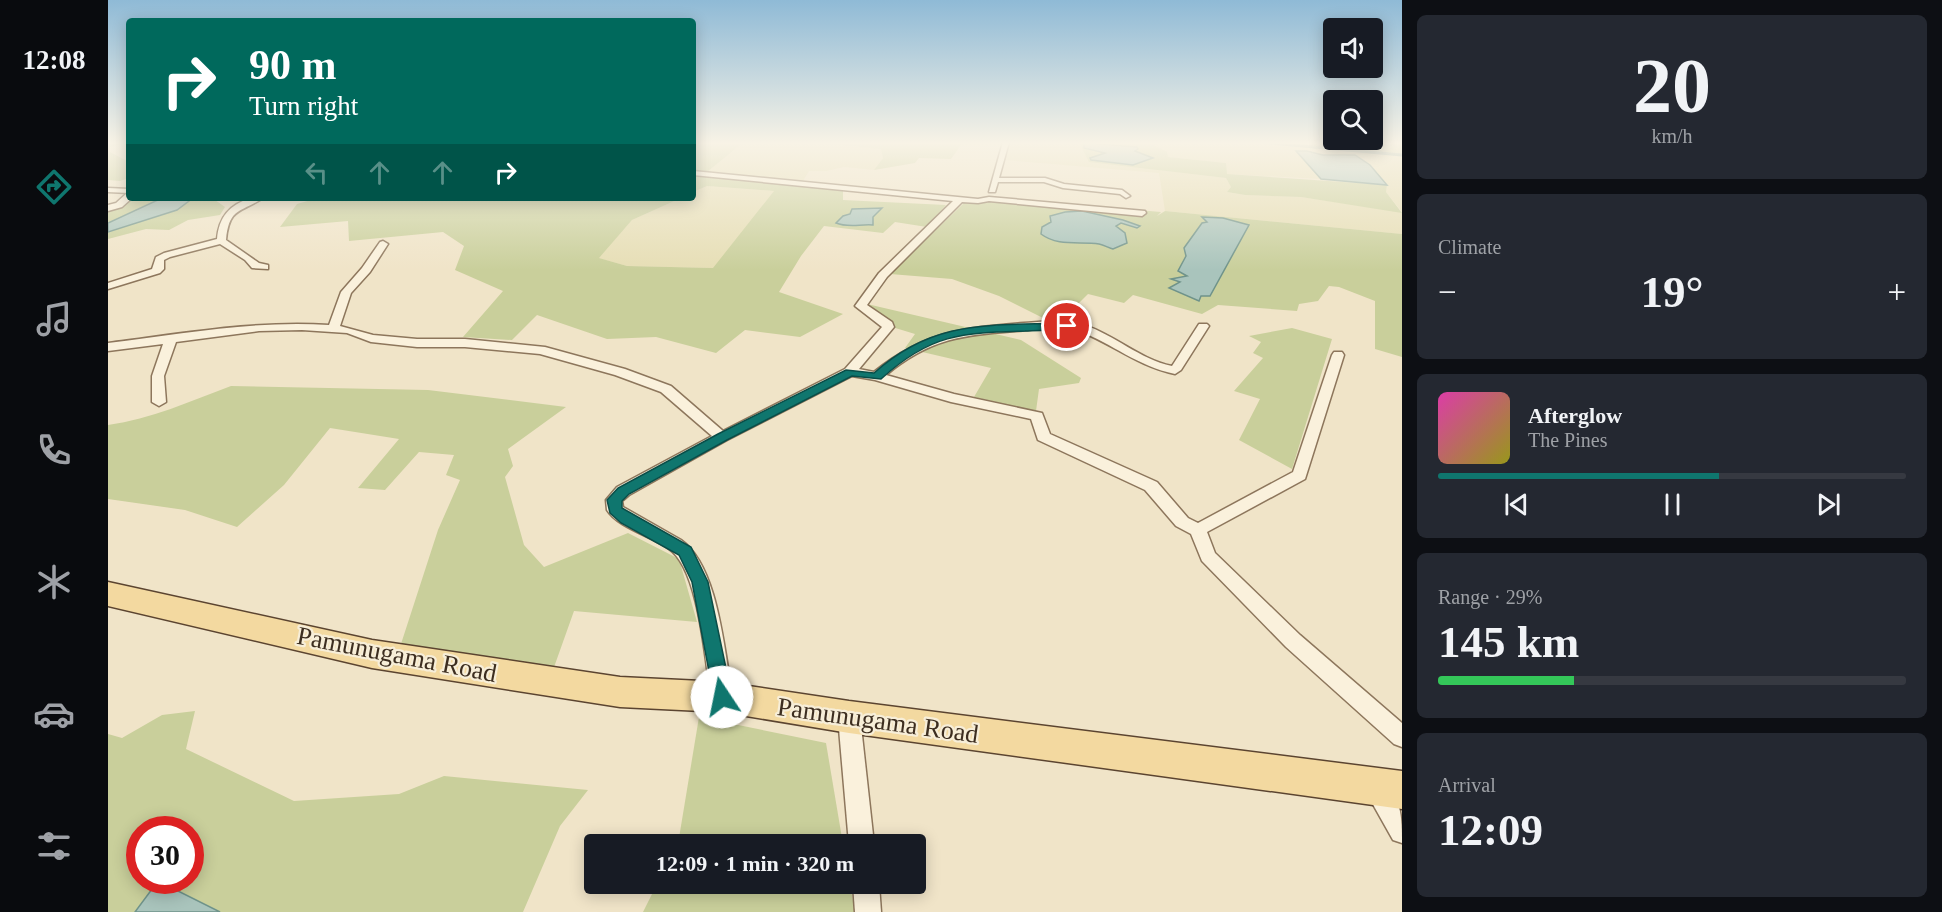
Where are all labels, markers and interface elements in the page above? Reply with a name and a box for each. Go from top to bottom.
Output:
map controls [1323,18,1383,150]
button: sound [1323,18,1383,78]
icon: right [150,42,228,120]
text: 90 m [249,42,337,88]
text: 20 [1633,42,1711,129]
text: 12:08 [23,45,86,75]
button: search [1323,90,1383,150]
text: Turn right [249,91,358,121]
text: km/h [1651,125,1693,147]
icon: left [300,156,333,189]
icon: ahead [363,156,396,189]
icon: ahead [426,156,459,189]
icon: right [489,156,522,189]
icon: directions [33,166,75,208]
text: Climate [1438,236,1501,258]
text: 19° [1641,267,1704,317]
text: − [1438,274,1457,310]
text: + [1887,274,1906,310]
icon: music [33,298,75,340]
pin [1041,300,1092,351]
icon: arrive [1050,309,1083,342]
text: Afterglow [1528,403,1622,428]
icon: phone [33,429,75,471]
text: The Pines [1528,429,1607,451]
icon: previous [1500,488,1533,521]
icon: pause [1656,488,1689,521]
icon: next [1812,488,1845,521]
icon: climate [33,561,75,603]
text: Range · 29% [1438,586,1542,608]
text: 145 km [1438,617,1579,667]
street label: Pamunugama Road [295,621,499,688]
position arrow [690,665,754,729]
street label: Pamunugama Road [775,692,980,749]
icon: car [33,693,75,735]
text: Arrival [1438,774,1496,796]
text: 12:09 [1438,805,1543,855]
speed limit sign: 30 [126,816,204,894]
icon: filters [33,825,75,867]
text: 12:09 · 1 min · 320 m [656,851,854,876]

